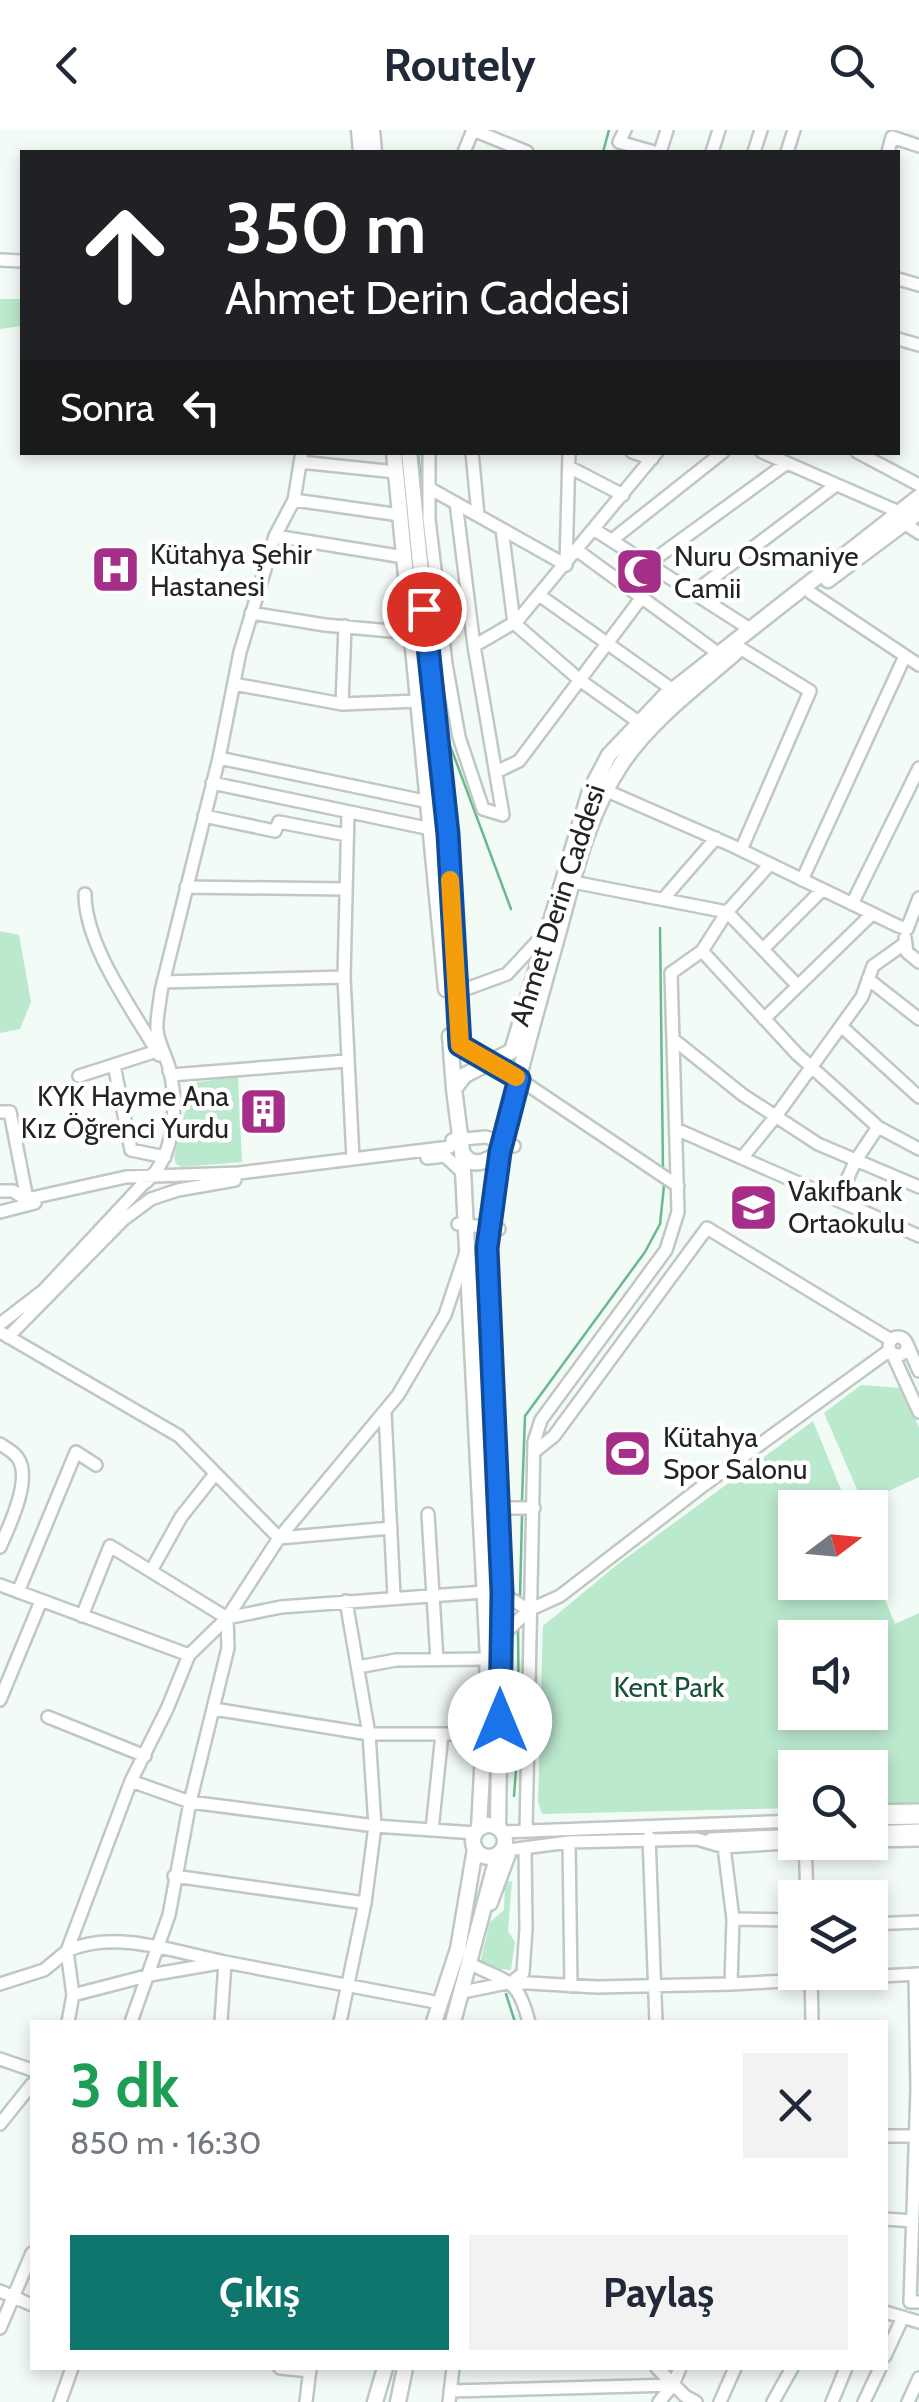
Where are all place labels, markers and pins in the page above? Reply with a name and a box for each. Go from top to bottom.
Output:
place label: Kütahya Şehir Hastanesi [150,537,312,603]
place label: Nuru Osmaniye Camii [674,539,859,605]
hospital icon: Kütahya Şehir Hastanesi [89,544,141,596]
mosque icon: Nuru Osmaniye Camii [613,546,665,598]
pin [382,567,467,652]
place label: KYK Hayme Ana Kız Öğrenci Yurdu [21,1079,230,1145]
building icon: KYK Hayme Ana Kız Öğrenci Yurdu [238,1086,290,1138]
place label: Vakıfbank Ortaokulu [788,1174,905,1240]
school or university icon: Vakıfbank Ortaokulu [727,1181,779,1233]
place label: Kütahya Spor Salonu [663,1420,807,1486]
sports icon: Kütahya Spor Salonu [602,1427,654,1479]

